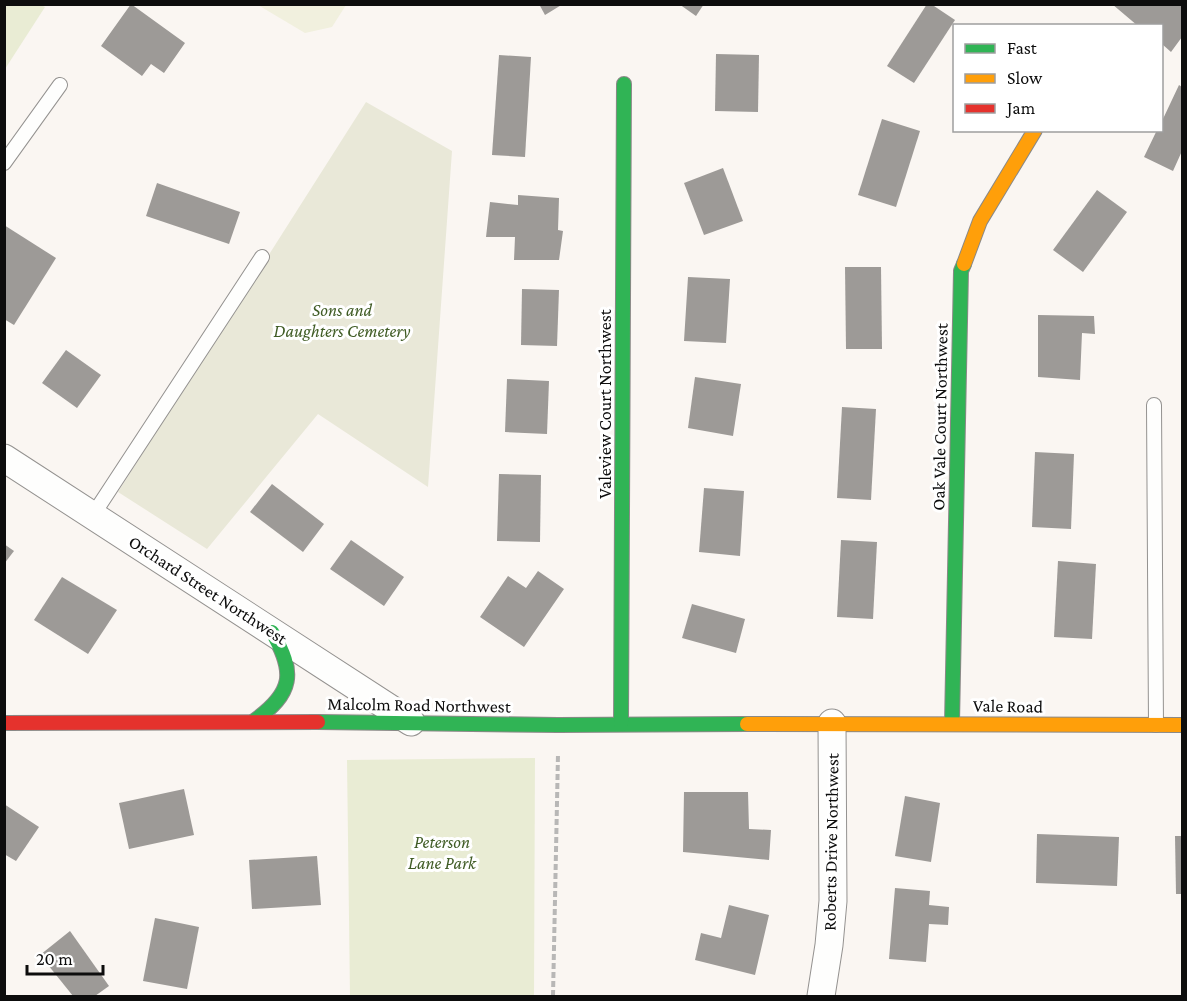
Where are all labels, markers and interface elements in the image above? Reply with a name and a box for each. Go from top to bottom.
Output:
legend [953,24,1163,132]
text: Fast [1007,38,1038,58]
text: Slow [1007,68,1043,88]
text: Jam [1005,98,1036,118]
park label: Sons and Daughters Cemetery [273,300,411,341]
street label: Valeview Court Northwest [595,308,615,499]
street label: Oak Vale Court Northwest [928,322,952,511]
street label: Orchard Street Northwest [125,531,292,649]
street label: Malcolm Road Northwest [327,693,512,717]
street label: Vale Road [973,695,1044,717]
street label: Roberts Drive Northwest [819,752,843,931]
park label: Peterson Lane Park [408,832,477,873]
scale bar [27,938,104,976]
text: 20 m [36,949,73,969]

